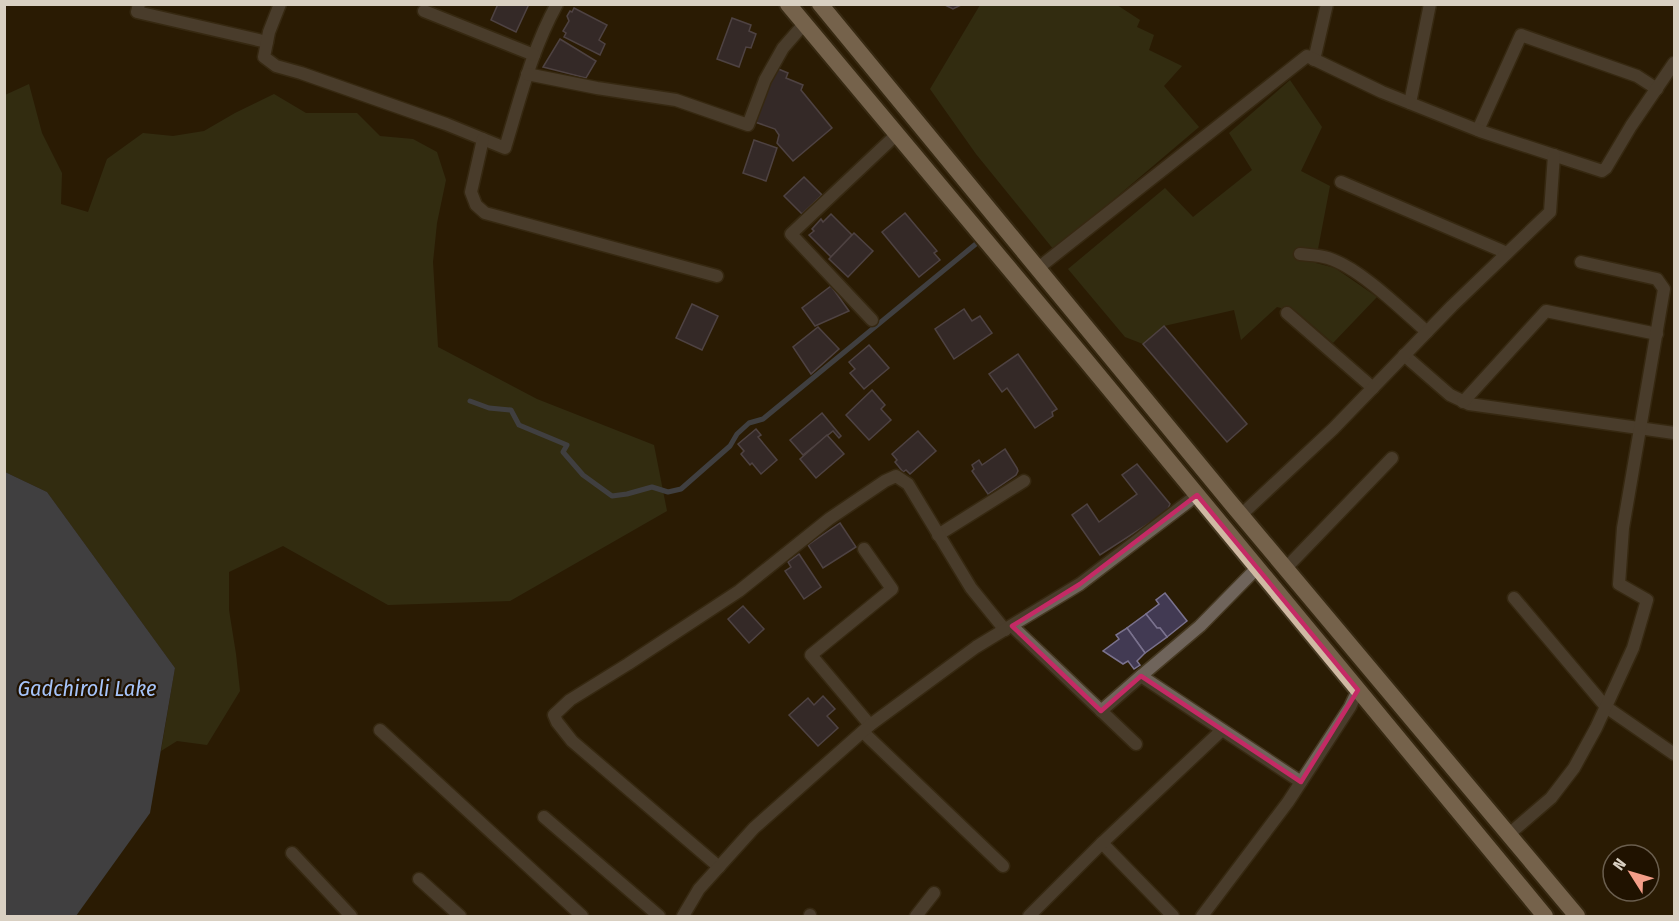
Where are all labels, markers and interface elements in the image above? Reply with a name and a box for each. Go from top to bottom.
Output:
water label: Gadchiroli Lake [18,675,156,702]
north arrow [1601,843,1661,903]
text: N [1609,855,1630,874]

